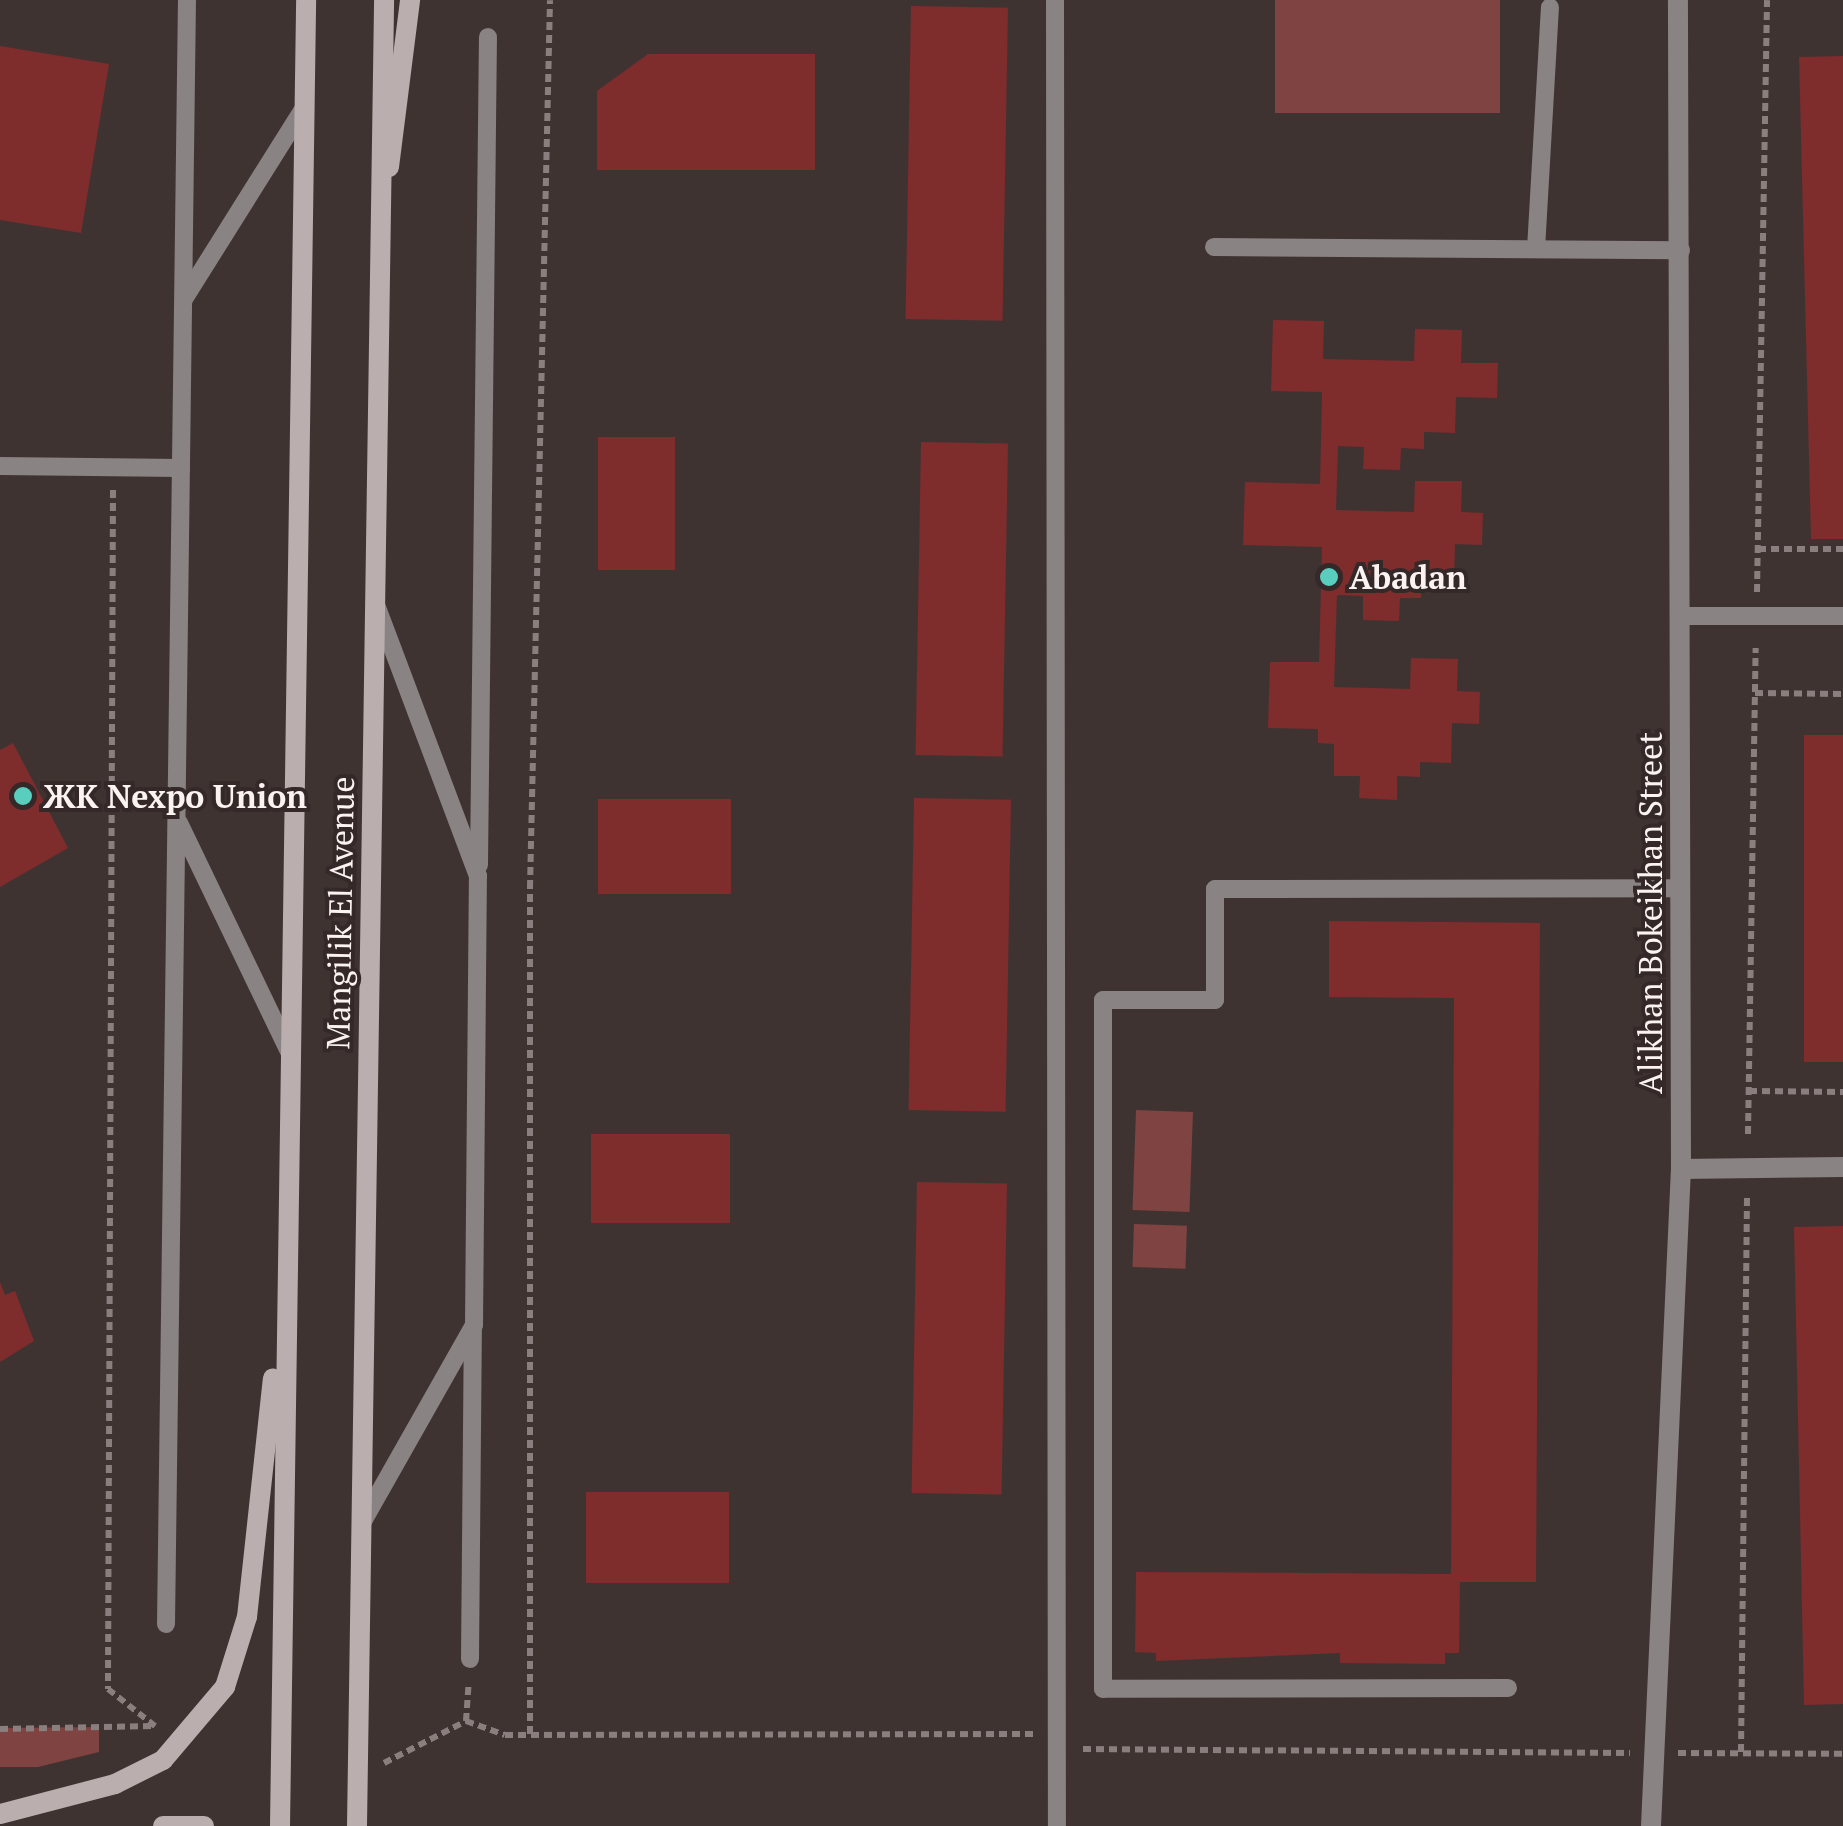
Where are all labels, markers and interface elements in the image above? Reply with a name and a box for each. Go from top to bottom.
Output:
place label: Abadan [1349,558,1467,596]
marker: Abadan [1318,566,1340,588]
street label: Alikhan Bokeikhan Street [1631,732,1669,1094]
street label: Mangilik El Avenue [318,776,362,1050]
place label: ЖК Nexpo Union [43,777,307,815]
marker: ЖК Nexpo Union [12,785,34,807]

